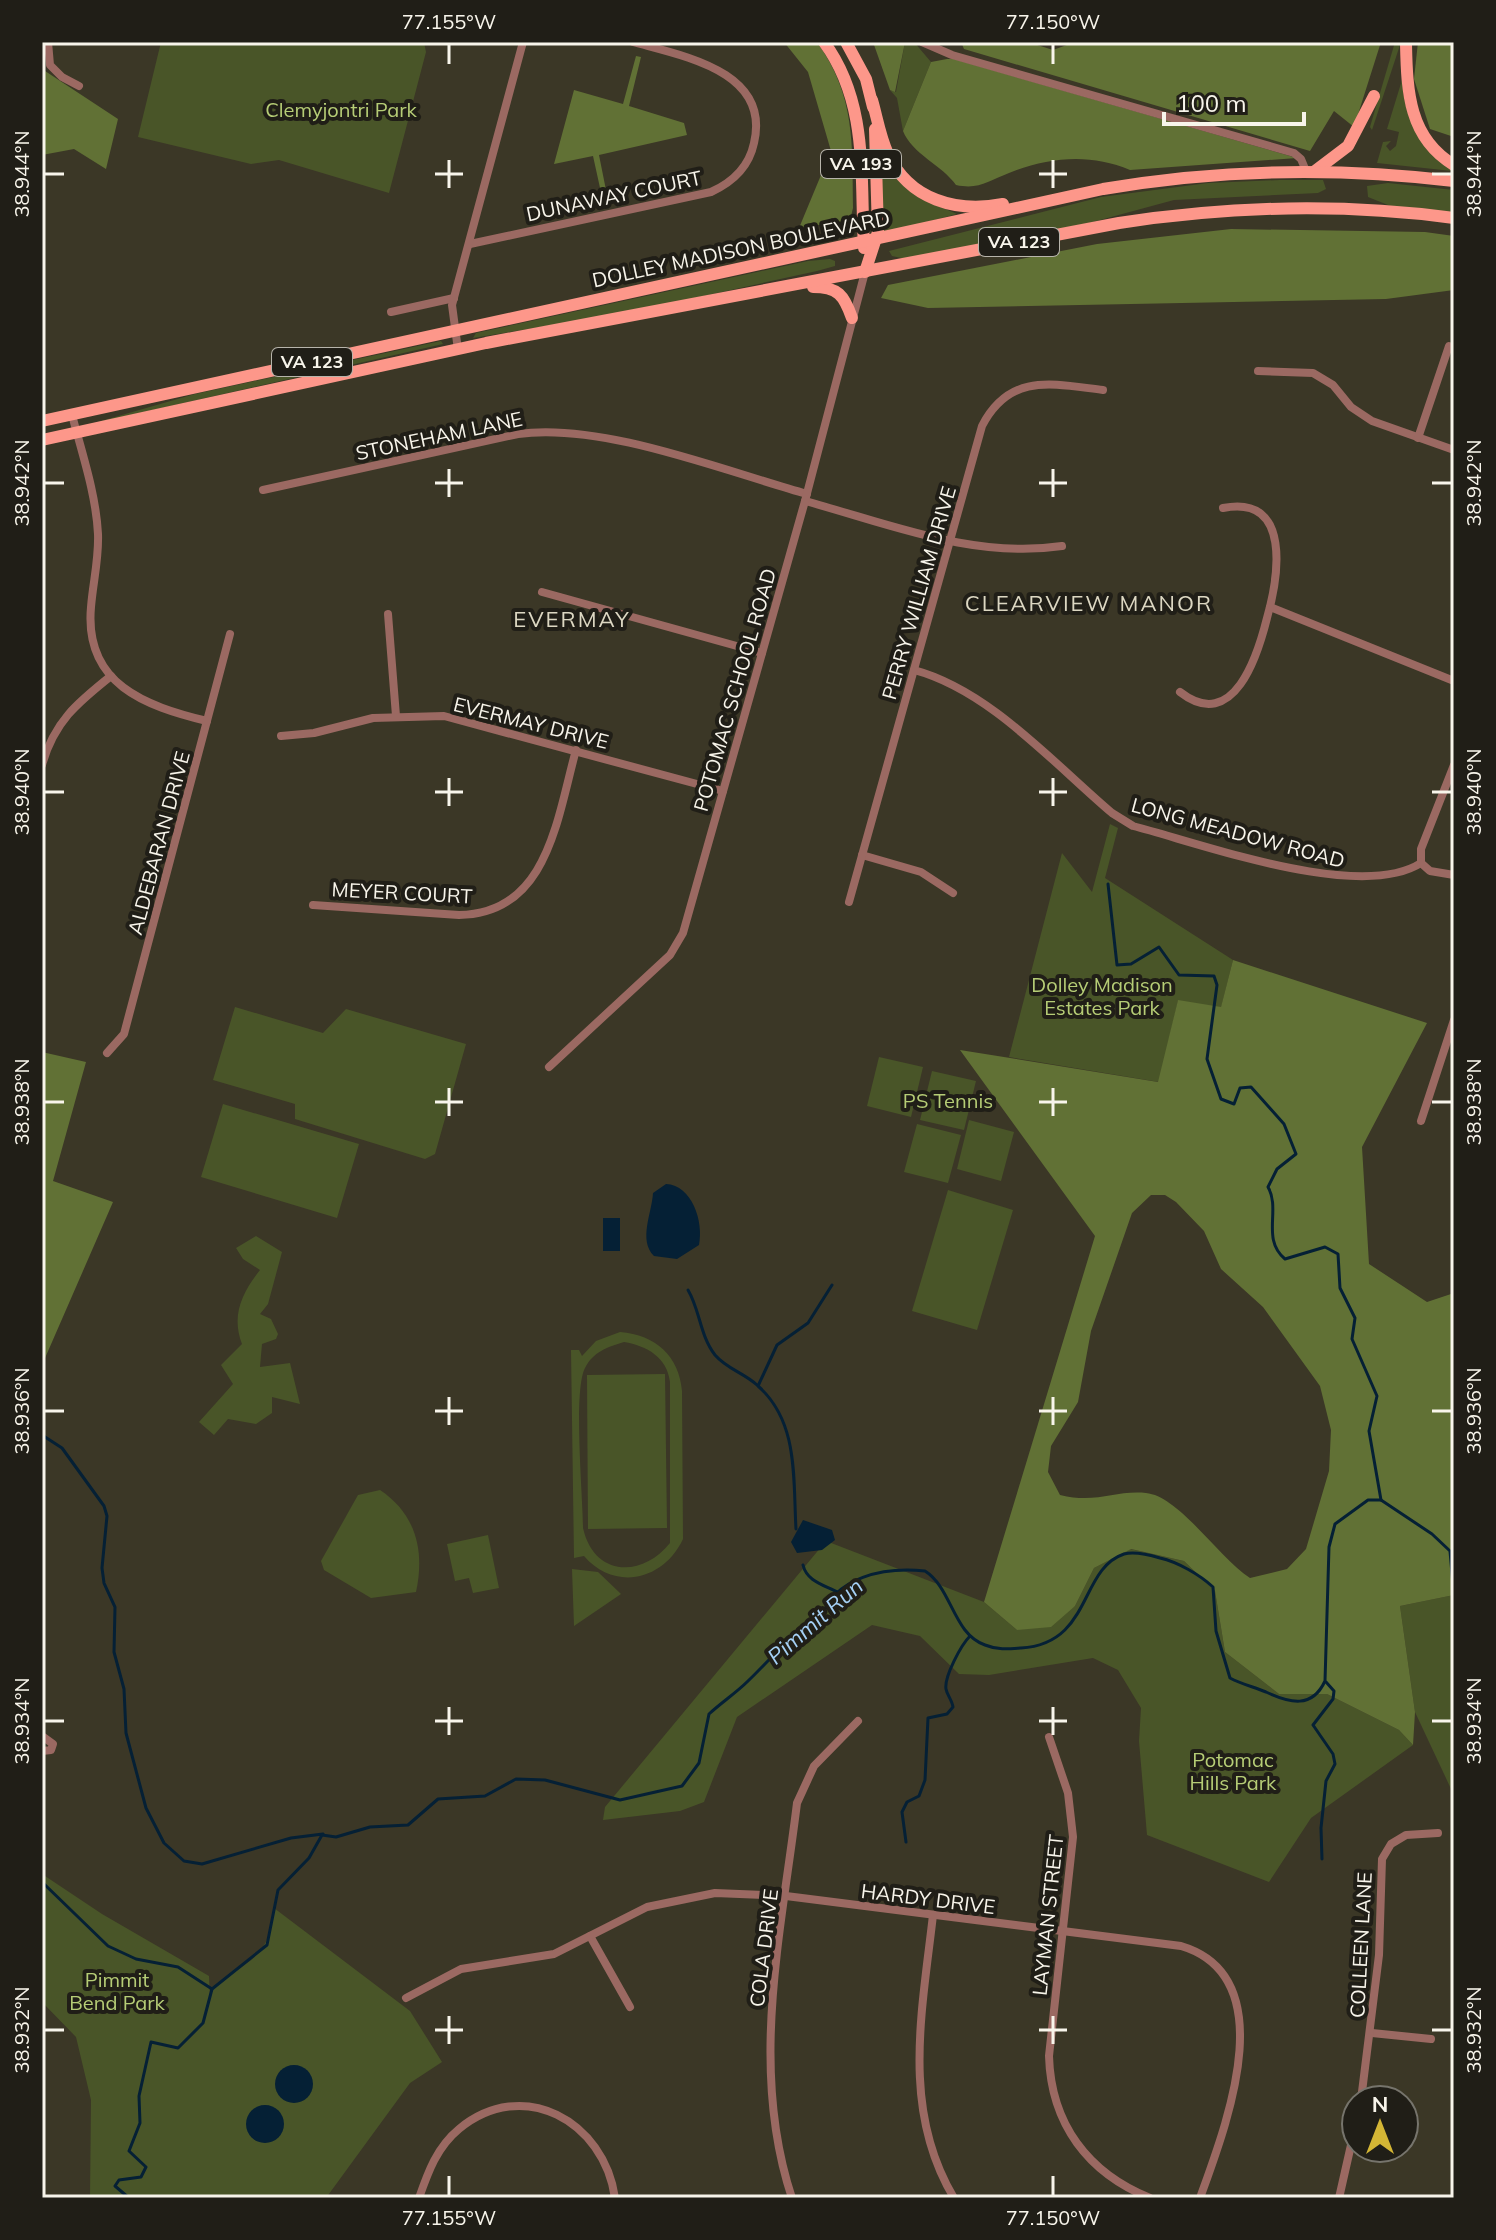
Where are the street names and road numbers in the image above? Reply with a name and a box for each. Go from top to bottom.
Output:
road number: VA 193 [821,150,901,178]
street label: DUNAWAY COURT [524,165,704,226]
street label: DOLLEY MADISON BOULEVARD [590,205,892,292]
road number: VA 123 [979,228,1059,256]
road number: VA 123 [272,348,352,376]
street label: STONEHAM LANE [353,406,525,465]
street label: PERRY WILLIAM DRIVE [876,483,961,702]
street label: POTOMAC SCHOOL ROAD [688,565,781,814]
street label: EVERMAY DRIVE [451,691,611,754]
street label: ALDEBARAN DRIVE [122,749,195,937]
street label: LONG MEADOW ROAD [1129,792,1348,873]
street label: MEYER COURT [331,876,473,909]
street label: LAYMAN STREET [1027,1833,1068,1997]
street label: COLLEEN LANE [1344,1871,1377,2019]
street label: HARDY DRIVE [860,1878,997,1919]
street label: COLA DRIVE [744,1887,783,2008]

